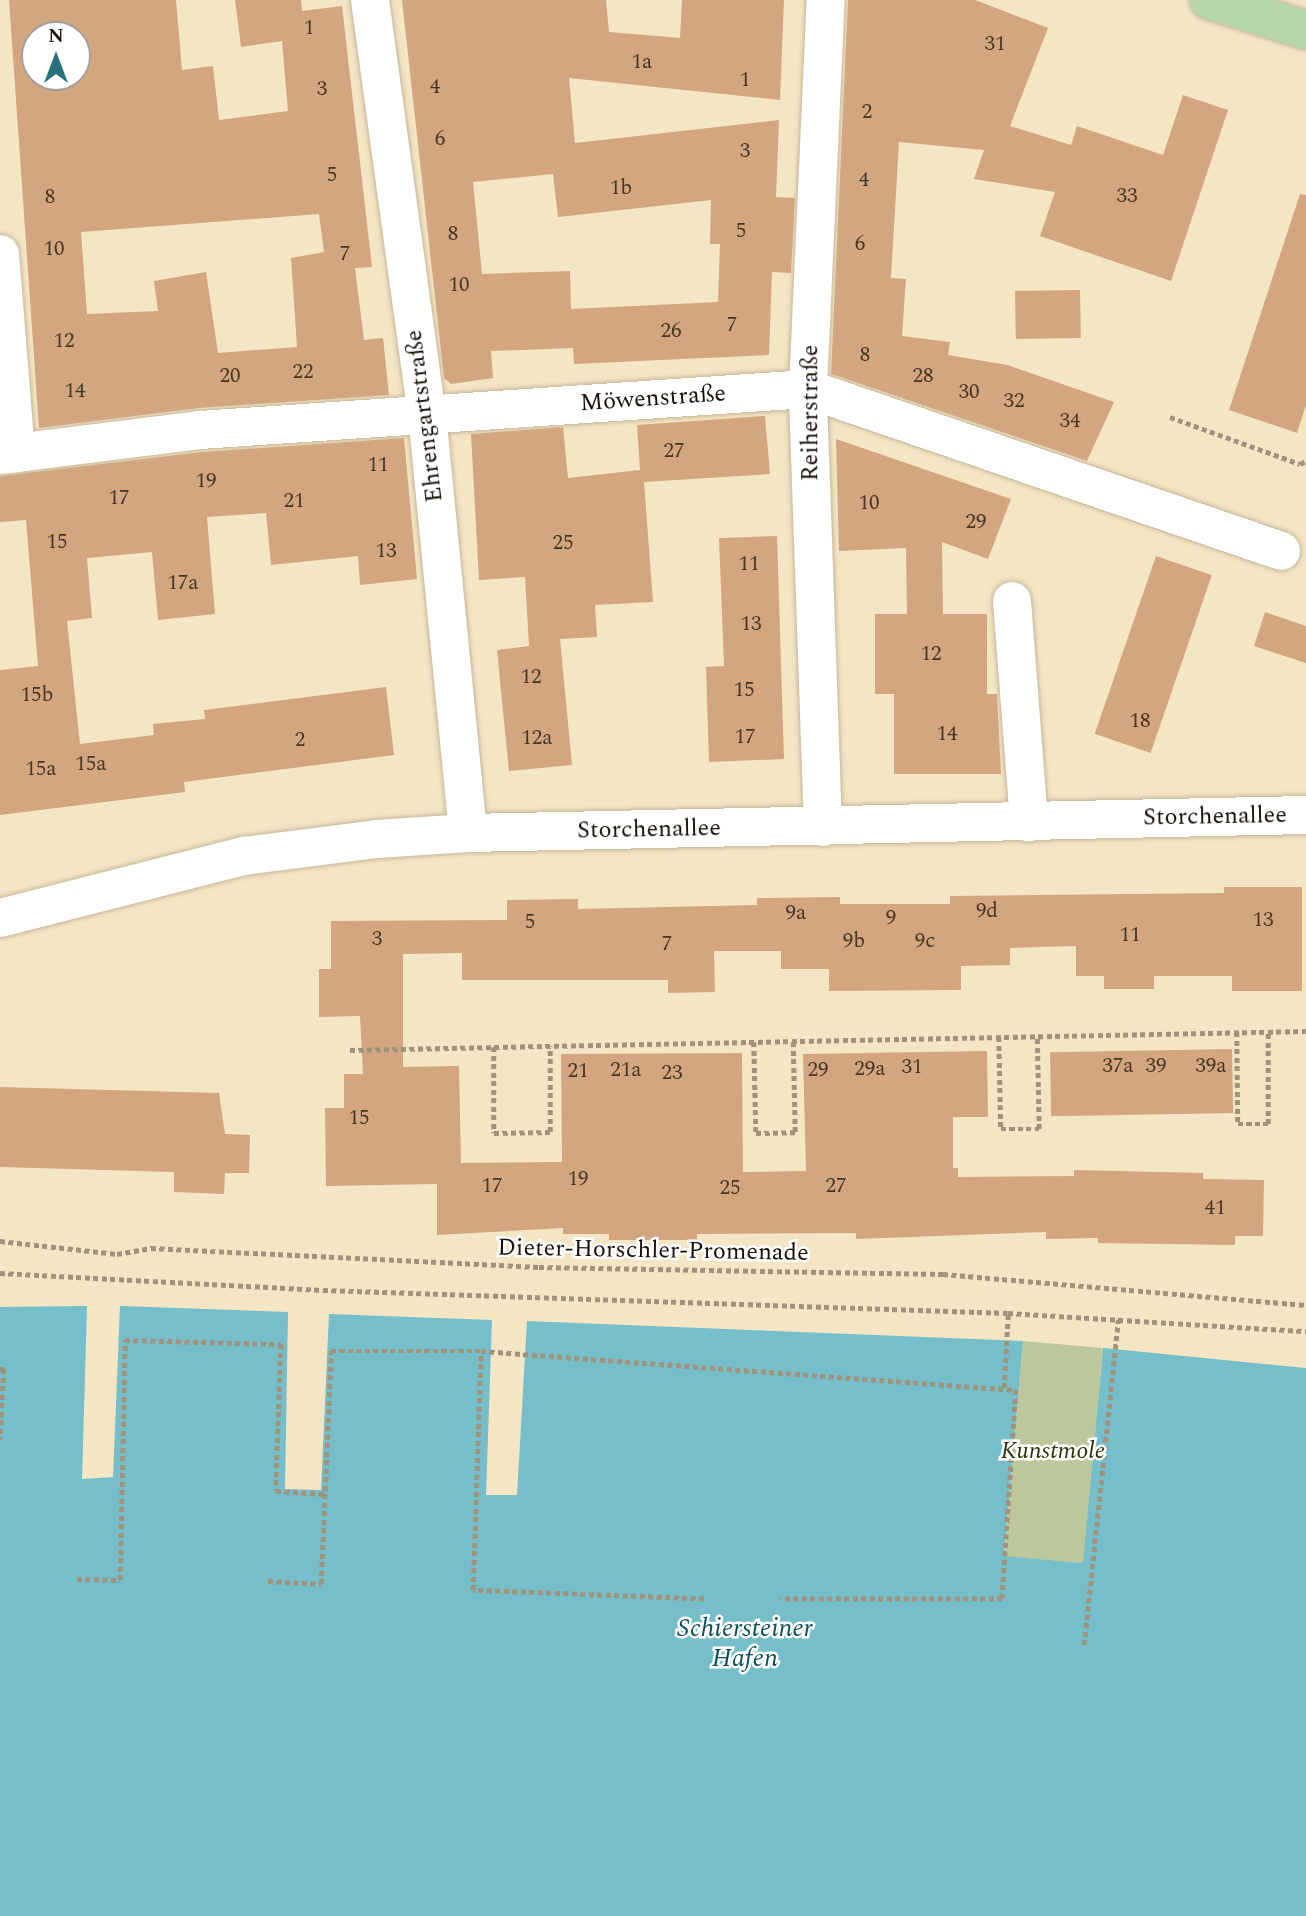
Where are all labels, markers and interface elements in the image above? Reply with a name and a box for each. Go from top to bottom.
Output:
house number: 1 [304,15,314,41]
north arrow [21,21,91,91]
text: N [48,22,64,51]
house number: 31 [985,31,1005,57]
house number: 1a [632,49,652,75]
house number: 1 [740,67,750,93]
house number: 4 [430,74,440,100]
house number: 3 [317,76,327,102]
house number: 2 [862,99,872,125]
house number: 6 [435,126,445,152]
house number: 3 [740,138,750,164]
house number: 5 [327,162,337,188]
house number: 4 [859,167,869,193]
house number: 1b [610,175,632,201]
house number: 33 [1117,183,1137,209]
house number: 8 [45,184,55,210]
house number: 5 [736,218,746,244]
house number: 8 [448,221,458,247]
house number: 6 [855,231,865,257]
house number: 10 [44,236,64,262]
house number: 7 [340,241,350,267]
house number: 10 [449,272,469,298]
house number: 7 [727,312,737,338]
house number: 26 [661,318,681,344]
house number: 12 [54,328,74,354]
street label: Ehrengartstraße [400,328,450,504]
house number: 8 [860,342,870,368]
street label: Reiherstraße [797,345,825,481]
house number: 22 [293,359,313,385]
house number: 20 [220,363,240,389]
house number: 28 [913,363,933,389]
house number: 14 [65,378,85,404]
house number: 30 [959,379,979,405]
street label: Möwenstraße [579,380,727,418]
house number: 32 [1004,388,1024,414]
house number: 34 [1060,408,1080,434]
house number: 27 [664,438,684,464]
house number: 11 [368,452,388,478]
house number: 19 [196,468,216,494]
house number: 17 [109,485,129,511]
house number: 21 [284,488,304,514]
house number: 10 [859,490,879,516]
house number: 29 [966,509,986,535]
house number: 15 [47,529,67,555]
house number: 25 [553,530,573,556]
house number: 13 [376,538,396,564]
house number: 11 [739,551,759,577]
house number: 17a [167,570,199,596]
house number: 13 [741,611,761,637]
house number: 12 [921,641,941,667]
house number: 12 [521,664,541,690]
house number: 15 [734,677,754,703]
house number: 15b [21,682,53,708]
house number: 18 [1130,708,1150,734]
house number: 14 [937,721,957,747]
house number: 17 [735,724,755,750]
house number: 12a [521,725,553,751]
house number: 2 [295,727,305,753]
house number: 15a [75,751,107,777]
house number: 15a [25,756,57,782]
street label: Storchenallee [1143,801,1287,833]
street label: Storchenallee [577,814,721,846]
house number: 9d [976,898,998,924]
house number: 9a [786,900,806,926]
house number: 9 [886,905,896,931]
house number: 13 [1253,907,1273,933]
house number: 5 [525,909,535,935]
house number: 11 [1120,922,1140,948]
house number: 3 [372,926,382,952]
house number: 9b [843,928,865,954]
house number: 9c [915,928,935,954]
house number: 7 [662,931,672,957]
house number: 37a [1102,1053,1134,1079]
house number: 39 [1146,1053,1166,1079]
house number: 39a [1195,1053,1227,1079]
house number: 31 [902,1054,922,1080]
house number: 29a [854,1056,886,1082]
house number: 21a [610,1057,642,1083]
house number: 29 [808,1057,828,1083]
house number: 21 [568,1058,588,1084]
house number: 23 [662,1060,682,1086]
house number: 15 [349,1105,369,1131]
house number: 19 [568,1166,588,1192]
house number: 17 [482,1173,502,1199]
house number: 27 [826,1173,846,1199]
house number: 25 [720,1175,740,1201]
house number: 41 [1205,1195,1225,1221]
street label: Dieter-Horschler-Promenade [497,1234,809,1268]
park label: Kunstmole [1001,1438,1105,1466]
water label: Schiersteiner Hafen [677,1613,813,1674]

